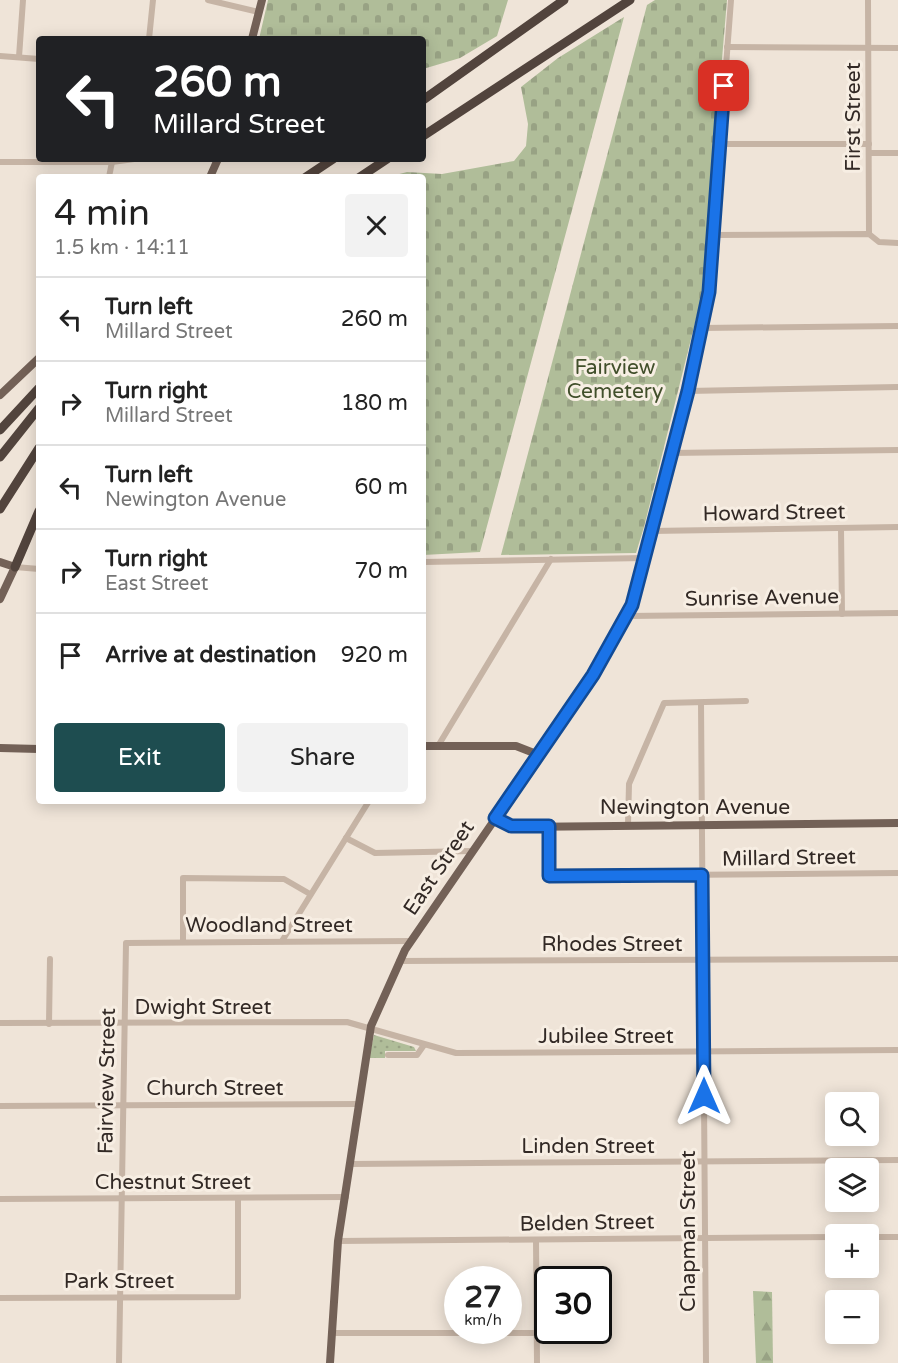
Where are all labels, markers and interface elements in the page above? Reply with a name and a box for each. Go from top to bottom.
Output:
text: 260 m [153,57,282,108]
icon: left [54,60,132,138]
pin [698,60,749,111]
street label: First Street [841,62,866,172]
icon: arrive [707,69,740,102]
text: Millard Street [153,108,325,141]
text: 4 min [54,192,150,235]
button: close [345,194,408,257]
text: 1.5 km · 14:11 [54,236,190,260]
text: Turn left [105,294,193,320]
icon: left [54,303,87,336]
text: 260 m [341,306,408,332]
text: Millard Street [105,320,233,344]
park label: Fairview Cemetery [567,355,663,404]
text: Turn right [105,378,207,404]
icon: right [54,387,87,420]
text: 180 m [341,390,408,416]
text: Millard Street [105,404,233,428]
text: Turn left [105,462,193,488]
icon: left [54,471,87,504]
text: 60 m [354,474,408,500]
text: Newington Avenue [105,488,286,512]
street label: Howard Street [702,499,846,527]
text: Turn right [105,546,207,572]
icon: right [54,555,87,588]
text: 70 m [354,558,408,584]
text: East Street [105,572,208,596]
street label: Sunrise Avenue [685,584,839,612]
icon: arrive [54,639,87,672]
text: Arrive at destination [105,642,316,668]
text: 920 m [341,642,408,668]
button: Exit [54,723,225,792]
button: Share [237,723,408,792]
street label: Newington Avenue [600,795,790,820]
street label: East Street [398,816,480,920]
street label: Millard Street [722,844,856,872]
street label: Woodland Street [185,913,353,938]
street label: Rhodes Street [541,932,683,957]
street label: Dwight Street [135,995,271,1020]
street label: Fairview Street [93,1008,121,1154]
street label: Jubilee Street [538,1024,674,1049]
position arrow [672,1064,736,1128]
street label: Church Street [146,1076,284,1101]
map controls [825,1092,879,1344]
button: search [825,1092,879,1146]
street label: Linden Street [521,1134,655,1159]
street label: Chapman Street [676,1150,701,1312]
button: layers [825,1158,879,1212]
street label: Chestnut Street [95,1170,251,1195]
street label: Belden Street [519,1209,655,1237]
button: + [825,1224,879,1278]
speed limit sign: 30 [534,1266,612,1344]
street label: Park Street [64,1269,174,1294]
text: 27 [464,1279,502,1316]
button: − [825,1290,879,1344]
text: km/h [464,1311,502,1329]

